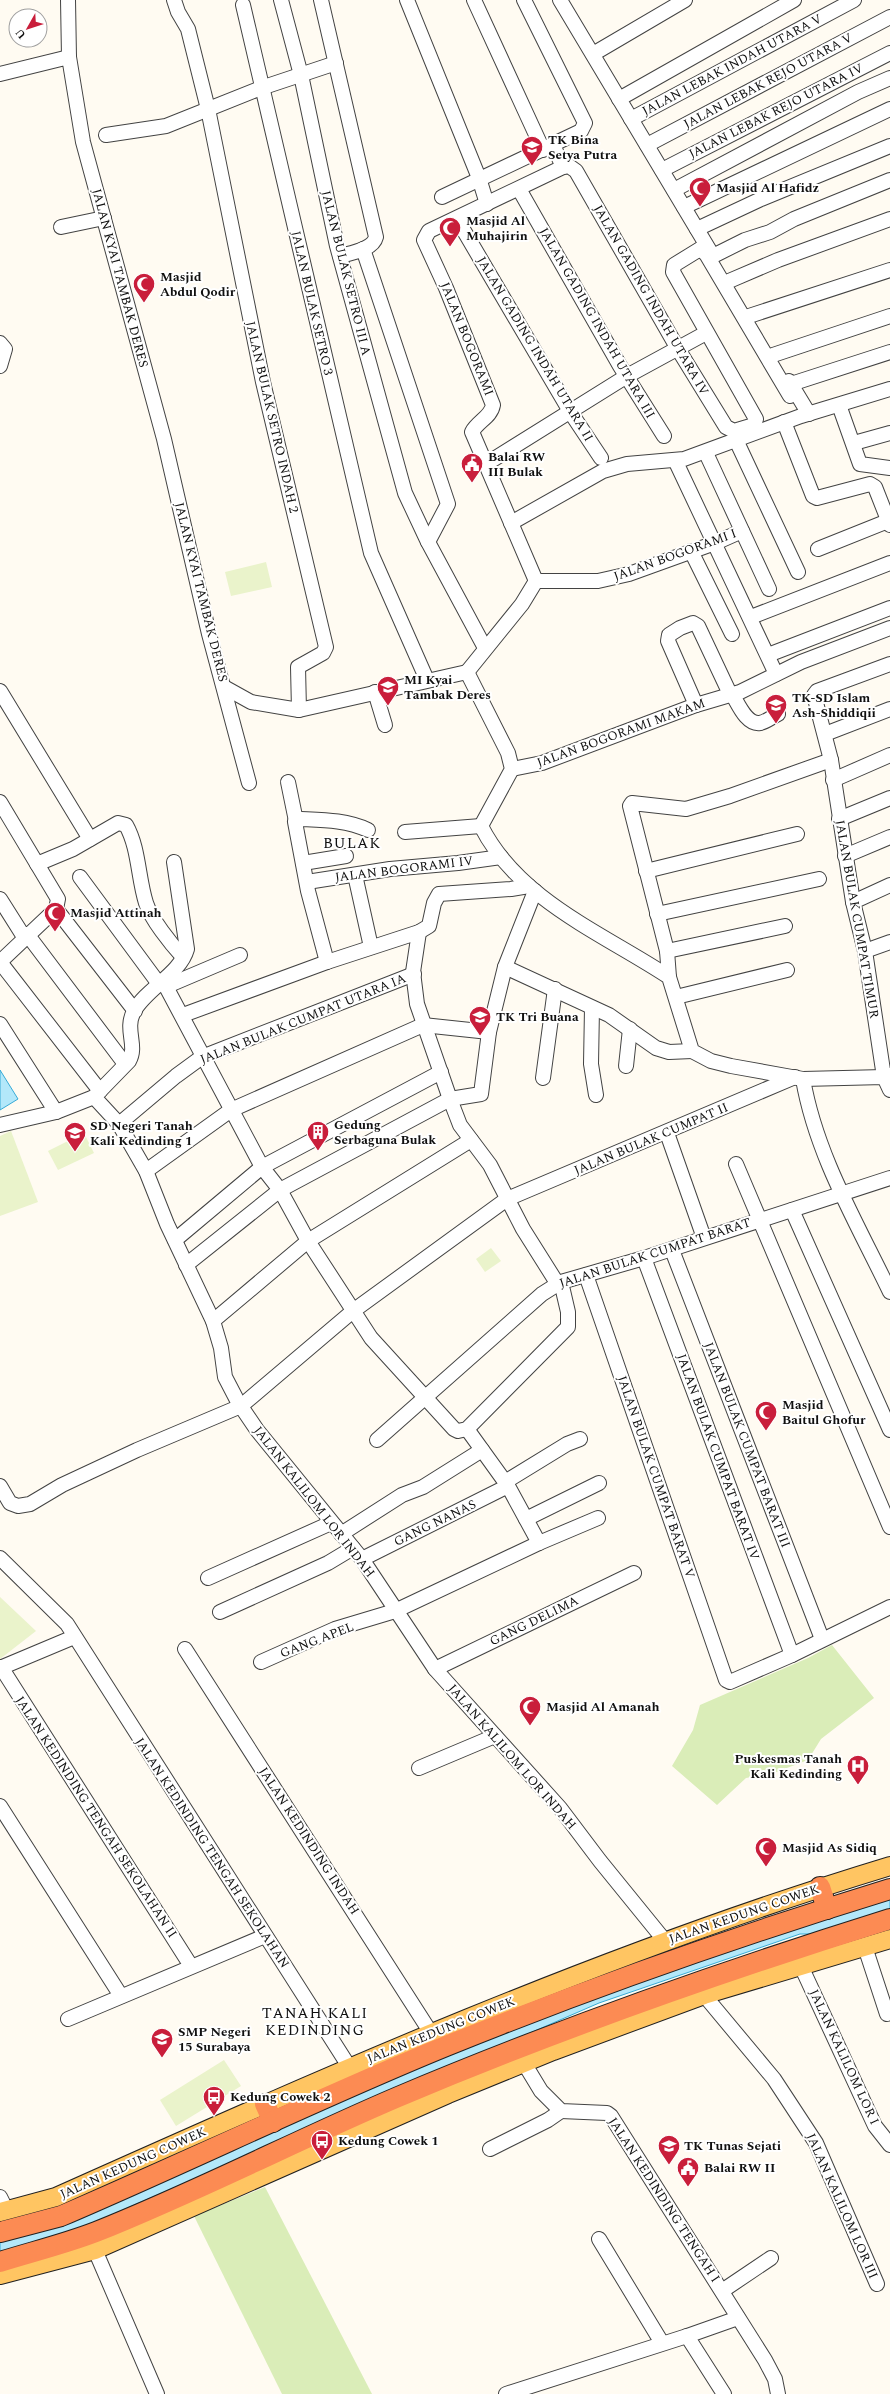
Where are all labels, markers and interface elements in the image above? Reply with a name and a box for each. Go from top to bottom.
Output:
north arrow [8,8,48,48]
street label: JALAN LEBAK INDAH UTARA V [638,9,826,121]
text: U [11,25,30,43]
street label: JALAN LEBAK REJO UTARA V [680,28,856,134]
street label: JALAN LEBAK REJO UTARA IV [685,58,867,164]
place label: TK Bina Setya Putra [548,130,617,165]
school or university icon: TK Bina Setya Putra [519,134,545,167]
mosque icon: Masjid Al Hafidz [687,175,713,208]
place label: Masjid Al Hafidz [716,178,819,198]
street label: JALAN KYAI TAMBAK DERES [86,186,154,370]
street label: JALAN BULAK SETRO III A [316,188,376,358]
street label: JALAN GADING INDAH UTARA IV [588,201,714,399]
place label: Masjid Al Muhajirin [466,211,528,246]
mosque icon: Masjid Al Muhajirin [437,215,463,248]
street label: JALAN GADING INDAH UTARA III [536,225,658,421]
street label: JALAN BULAK SETRO 3 [286,229,338,378]
street label: JALAN GADING INDAH UTARA II [474,254,596,444]
place label: Masjid Abdul Qodir [160,267,236,302]
mosque icon: Masjid Abdul Qodir [131,271,157,304]
street label: JALAN BOGORAMI [435,279,499,399]
street label: JALAN BULAK SETRO INDAH 2 [240,319,304,515]
place label: Balai RW III Bulak [488,447,546,482]
public building icon: Balai RW III Bulak [459,451,485,484]
street label: JALAN KYAI TAMBAK DERES [169,500,233,684]
street label: JALAN BOGORAMI I [611,523,739,587]
place label: MI Kyai Tambak Deres [404,670,491,705]
school or university icon: MI Kyai Tambak Deres [375,674,401,707]
place label: TK-SD Islam Ash-Shiddiqii [792,688,876,723]
school or university icon: TK-SD Islam Ash-Shiddiqii [763,692,789,725]
street label: JALAN BOGORAMI MAKAM [534,693,708,773]
street label: JALAN BULAK CUMPAT TIMUR [830,818,884,1020]
district label: BULAK [323,832,381,855]
street label: JALAN BOGORAMI IV [334,851,475,887]
mosque icon: Masjid Attinah [42,900,68,933]
place label: Masjid Attinah [70,903,162,923]
street label: JALAN BULAK CUMPAT UTARA IA [197,968,409,1070]
school or university icon: TK Tri Buana [467,1004,493,1037]
place label: TK Tri Buana [496,1007,579,1027]
street label: JALAN BULAK CUMPAT II [571,1097,731,1181]
place label: Gedung Serbaguna Bulak [334,1115,436,1150]
place label: SD Negeri Tanah Kali Kedinding 1 [90,1116,193,1151]
building icon: Gedung Serbaguna Bulak [305,1119,331,1152]
school or university icon: SD Negeri Tanah Kali Kedinding 1 [62,1120,88,1153]
street label: JALAN BULAK CUMPAT BARAT [557,1212,754,1293]
street label: JALAN BULAK CUMPAT BARAT III [698,1339,796,1551]
street label: JALAN BULAK CUMPAT BARAT IV [671,1351,765,1563]
street label: JALAN BULAK CUMPAT BARAT V [612,1373,700,1581]
place label: Masjid Baitul Ghofur [782,1395,866,1430]
mosque icon: Masjid Baitul Ghofur [753,1399,779,1432]
street label: JALAN KALILOM LOR INDAH [248,1422,380,1582]
street label: GANG NANAS [390,1494,480,1552]
street label: GANG DELIMA [486,1591,582,1651]
street label: GANG APEL [277,1617,357,1663]
street label: JALAN KALILOM LOR INDAH [443,1680,581,1834]
street label: JALAN KEDINDING TENGAH SEKOLAHAN II [10,1692,182,1942]
mosque icon: Masjid Al Amanah [517,1694,543,1727]
place label: Masjid Al Amanah [546,1697,659,1717]
street label: JALAN KEDINDING TENGAH SEKOLAHAN [130,1734,294,1972]
place label: Puskesmas Tanah Kali Kedinding [735,1749,842,1784]
hospital icon: Puskesmas Tanah Kali Kedinding [845,1753,871,1786]
street label: JALAN KEDINDING INDAH [254,1763,364,1919]
mosque icon: Masjid As Sidiq [753,1835,779,1868]
place label: Masjid As Sidiq [782,1838,877,1858]
street label: JALAN KEDUNG COWEK [666,1879,822,1949]
street label: JALAN KALILOM LOR I [804,1986,884,2128]
street label: JALAN KEDUNG COWEK [364,1991,519,2069]
district label: TANAH KALI KEDINDING [262,2002,368,2042]
place label: SMP Negeri 15 Surabaya [178,2022,251,2057]
school or university icon: SMP Negeri 15 Surabaya [149,2026,175,2059]
bus stop icon: Kedung Cowek 2 [201,2084,227,2117]
place label: Kedung Cowek 2 [230,2087,331,2107]
street label: JALAN KEDINDING TENGAH I [603,2113,725,2287]
street label: JALAN KEDUNG COWEK [57,2122,210,2204]
bus stop icon: Kedung Cowek 1 [309,2128,335,2161]
street label: JALAN KALILOM LOR III [801,2130,883,2282]
place label: Kedung Cowek 1 [338,2131,439,2151]
school or university icon: TK Tunas Sejati [656,2133,682,2166]
place label: TK Tunas Sejati [684,2136,781,2156]
public building icon: Balai RW II [675,2155,701,2188]
place label: Balai RW II [704,2158,775,2178]

